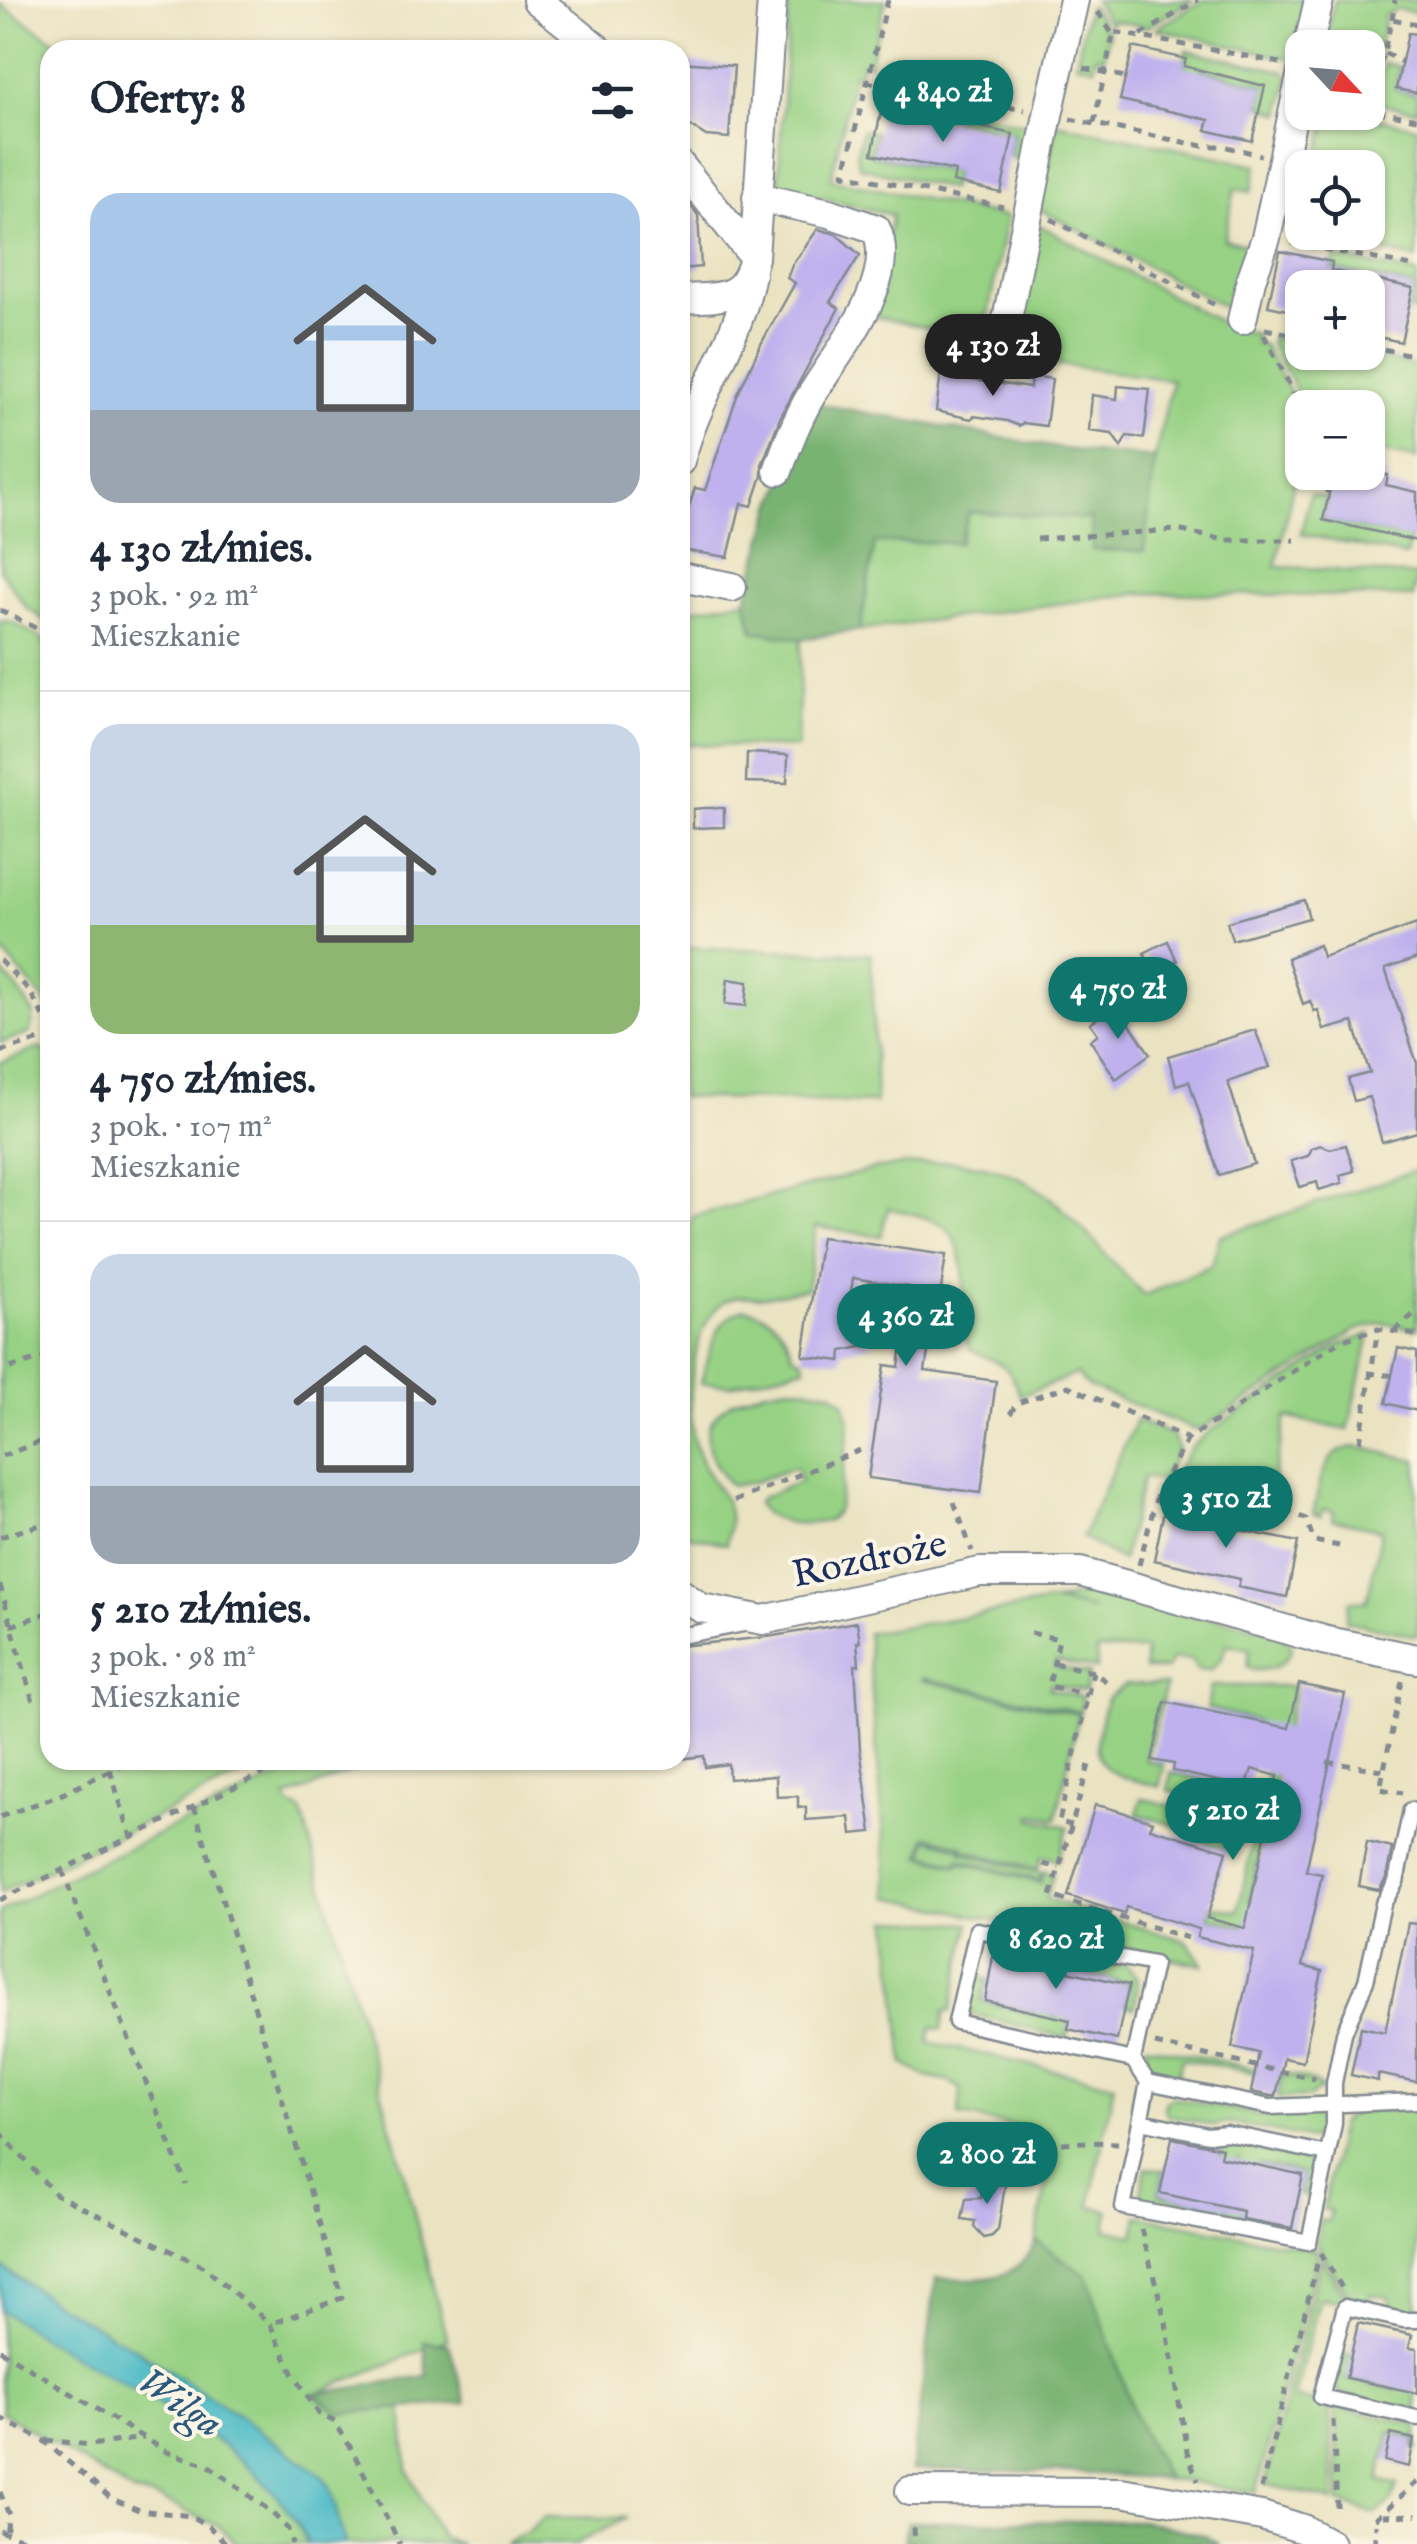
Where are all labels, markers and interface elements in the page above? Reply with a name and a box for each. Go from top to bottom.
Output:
north arrow [1285,30,1385,130]
map controls [1285,30,1385,490]
pin: 4 840 zł [840,60,1046,145]
text: 4 840 zł [894,72,992,113]
icon: filters [585,73,640,128]
text: Oferty: 8 [90,74,246,127]
button: locate [1285,150,1385,250]
icon: home [275,258,455,438]
button: + [1285,270,1385,370]
pin: 4 130 zł [890,314,1096,399]
text: 4 130 zł [947,326,1039,367]
button: − [1285,390,1385,490]
text: 4 130 zł/mies. [90,523,313,576]
text: 3 pok. · 92 m² [90,576,258,617]
text: Mieszkanie [90,617,240,658]
icon: home [275,789,455,969]
pin: 4 750 zł [1015,957,1221,1042]
text: 4 750 zł [1070,969,1166,1010]
text: 4 750 zł/mies. [90,1054,316,1107]
text: 3 pok. · 107 m² [90,1107,272,1148]
text: Mieszkanie [90,1148,240,1189]
pin: 4 360 zł [803,1284,1009,1369]
text: 4 360 zł [859,1296,953,1337]
icon: home [275,1319,455,1499]
pin: 3 510 zł [1123,1466,1329,1551]
text: 3 510 zł [1182,1478,1270,1519]
street label: Rozdroże [788,1521,951,1601]
text: 5 210 zł/mies. [90,1584,311,1637]
text: 3 pok. · 98 m² [90,1637,256,1678]
text: Mieszkanie [90,1678,240,1719]
pin: 5 210 zł [1130,1778,1336,1863]
text: 5 210 zł [1187,1790,1279,1831]
pin: 8 620 zł [953,1907,1159,1992]
text: 8 620 zł [1009,1919,1103,1960]
pin: 2 800 zł [884,2122,1090,2207]
text: 2 800 zł [939,2134,1035,2175]
water label: Wilga [127,2357,231,2451]

